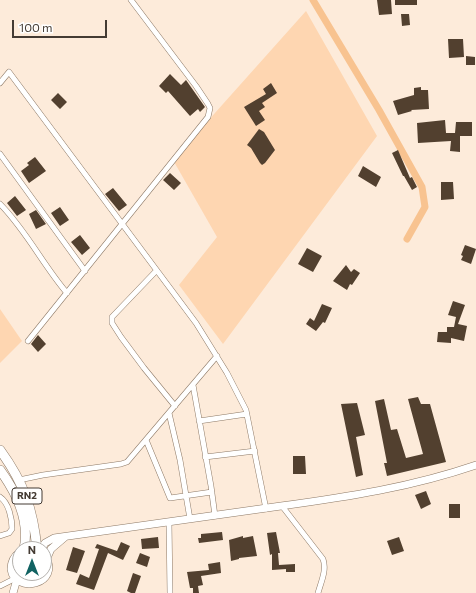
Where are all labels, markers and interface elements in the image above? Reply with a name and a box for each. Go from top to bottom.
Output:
scale bar [14,12,109,38]
text: 100 m [19,20,53,34]
road number: RN2 [12,488,42,504]
north arrow [12,541,52,581]
text: N [28,543,36,556]

